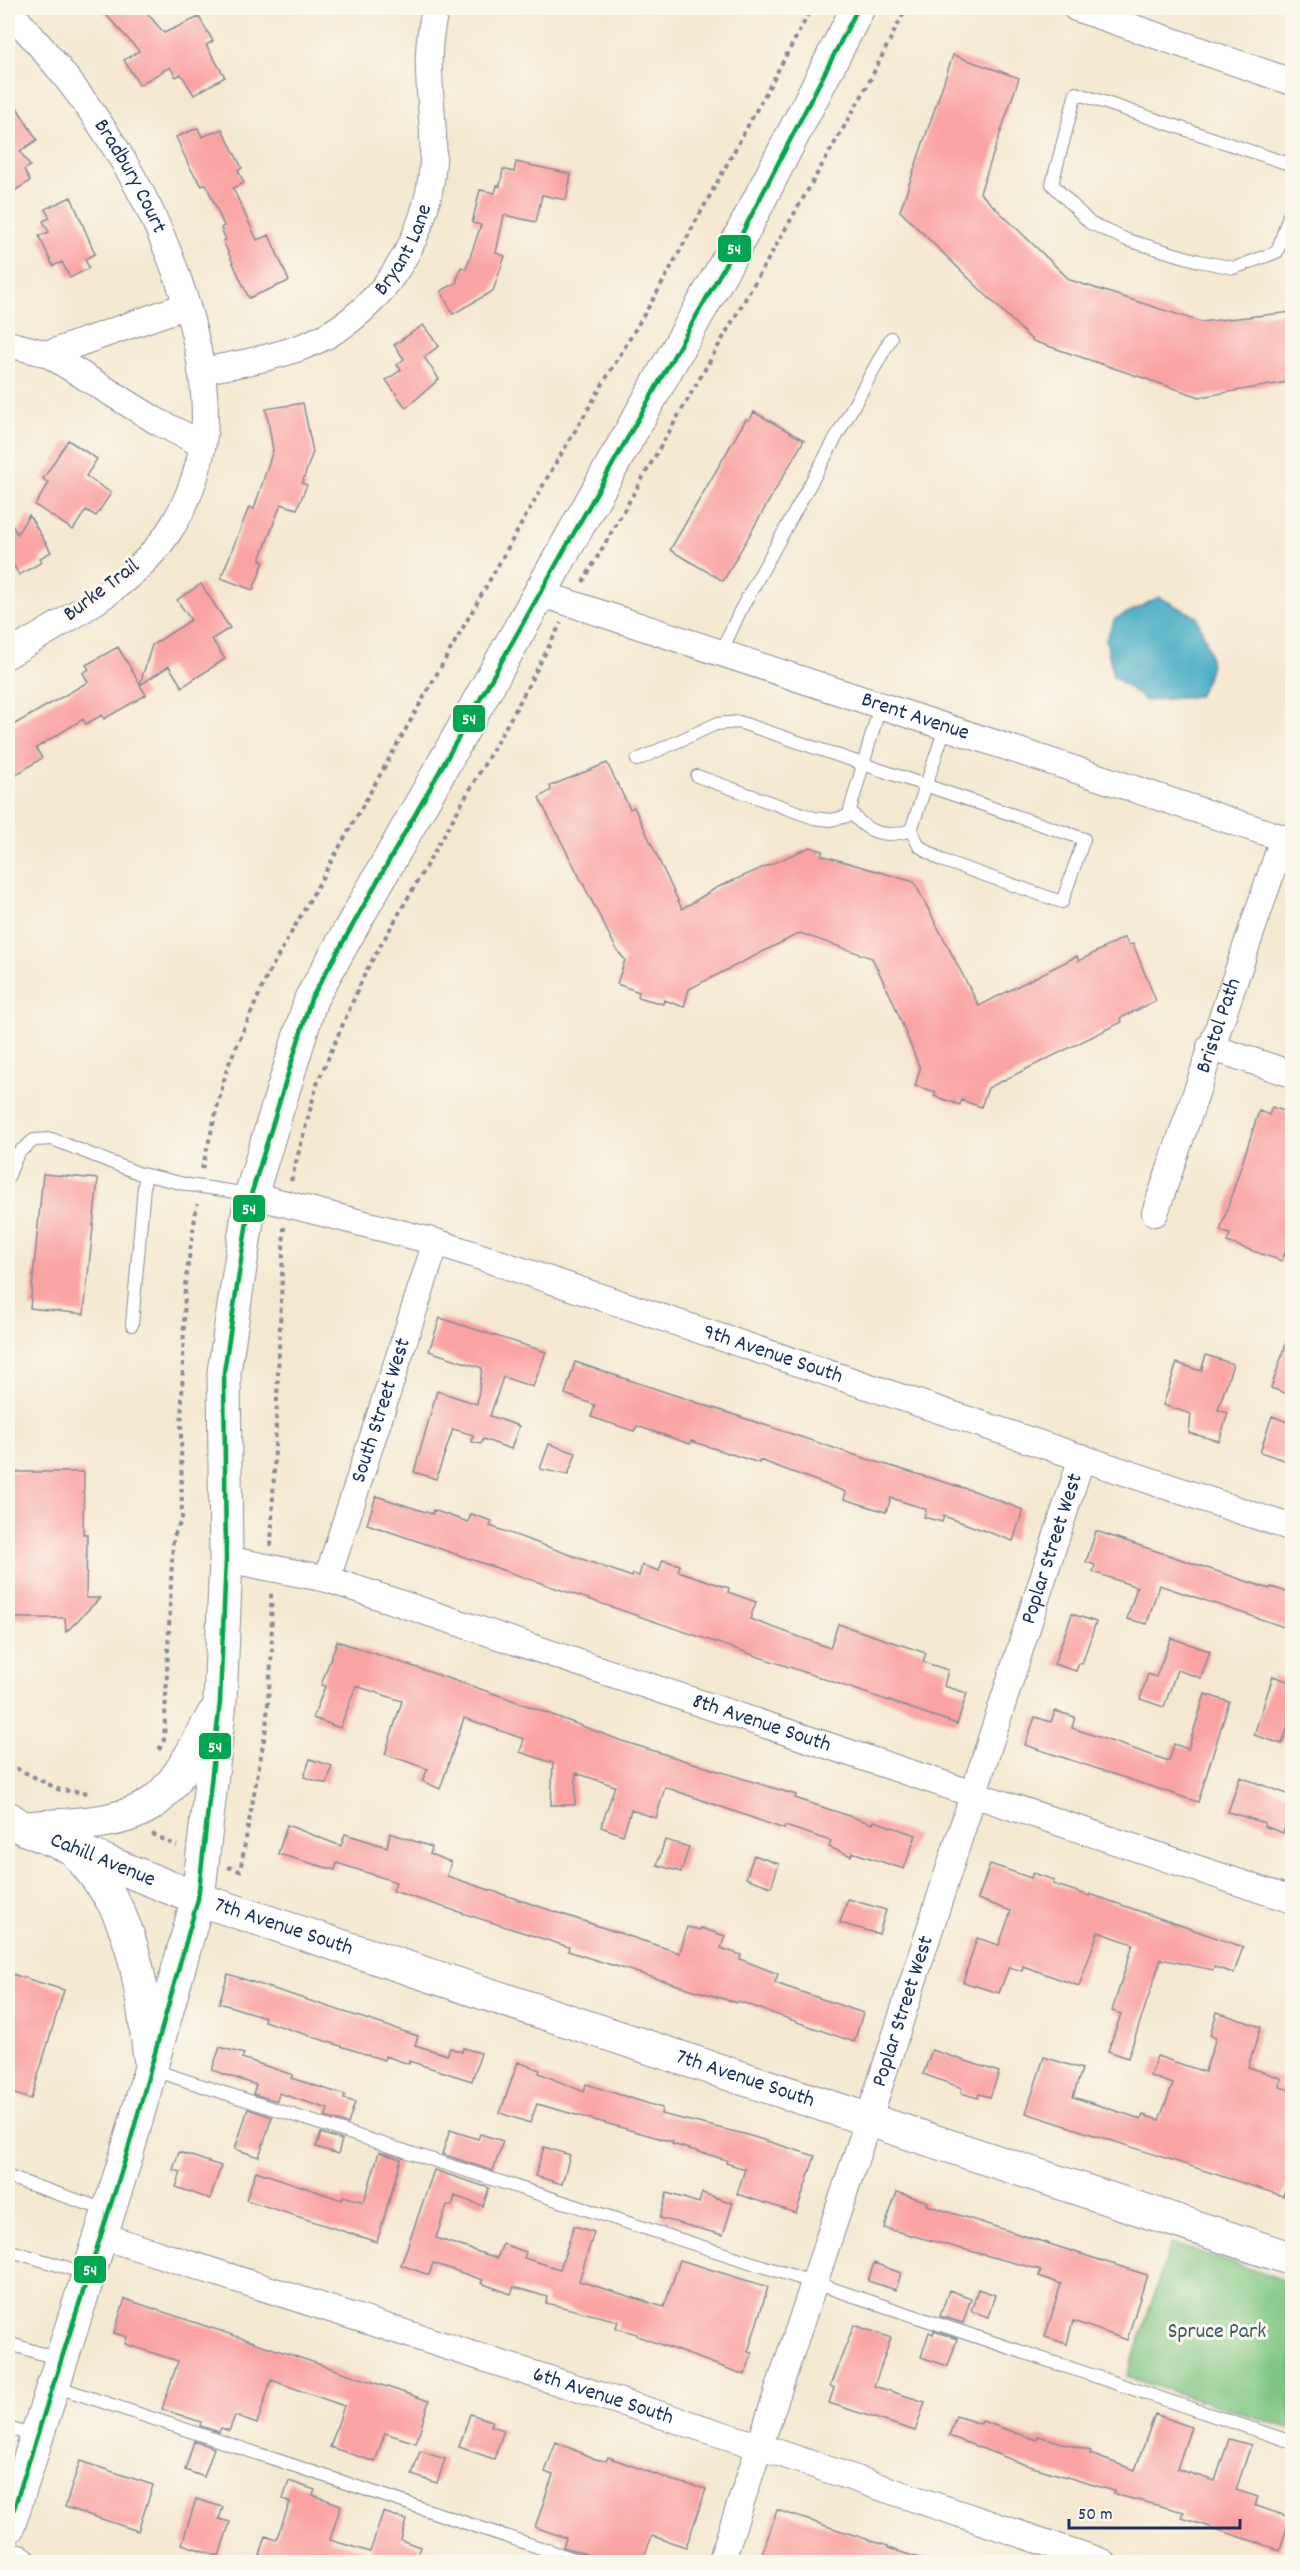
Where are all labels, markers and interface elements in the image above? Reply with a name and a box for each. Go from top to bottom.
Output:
street label: Bradbury Court [85,113,174,238]
street label: Bryant Lane [367,201,441,303]
line badge: 54 [717,234,752,263]
text: 54 [727,239,741,262]
street label: Burke Trail [57,552,147,630]
street label: Brent Avenue [857,685,973,749]
line badge: 54 [452,704,486,733]
text: 54 [462,709,476,732]
street label: Bristol Path [1188,974,1250,1077]
line badge: 54 [232,1194,266,1223]
text: 54 [242,1199,256,1222]
street label: 9th Avenue South [699,1317,847,1392]
street label: South Street West [344,1334,419,1487]
street label: Poplar Street West [1014,1469,1091,1628]
street label: 8th Avenue South [688,1686,835,1761]
line badge: 54 [198,1732,232,1760]
text: 54 [208,1737,222,1760]
street label: Cahill Avenue [45,1825,160,1896]
street label: 7th Avenue South [210,1890,357,1964]
street label: Poplar Street West [864,1932,942,2091]
street label: 7th Avenue South [672,2042,819,2116]
line badge: 54 [73,2255,107,2284]
text: 54 [83,2260,97,2283]
park label: Spruce Park [1168,2317,1266,2348]
street label: 6th Avenue South [528,2359,677,2433]
scale bar [1069,2492,1240,2530]
text: 50 m [1078,2503,1113,2528]

